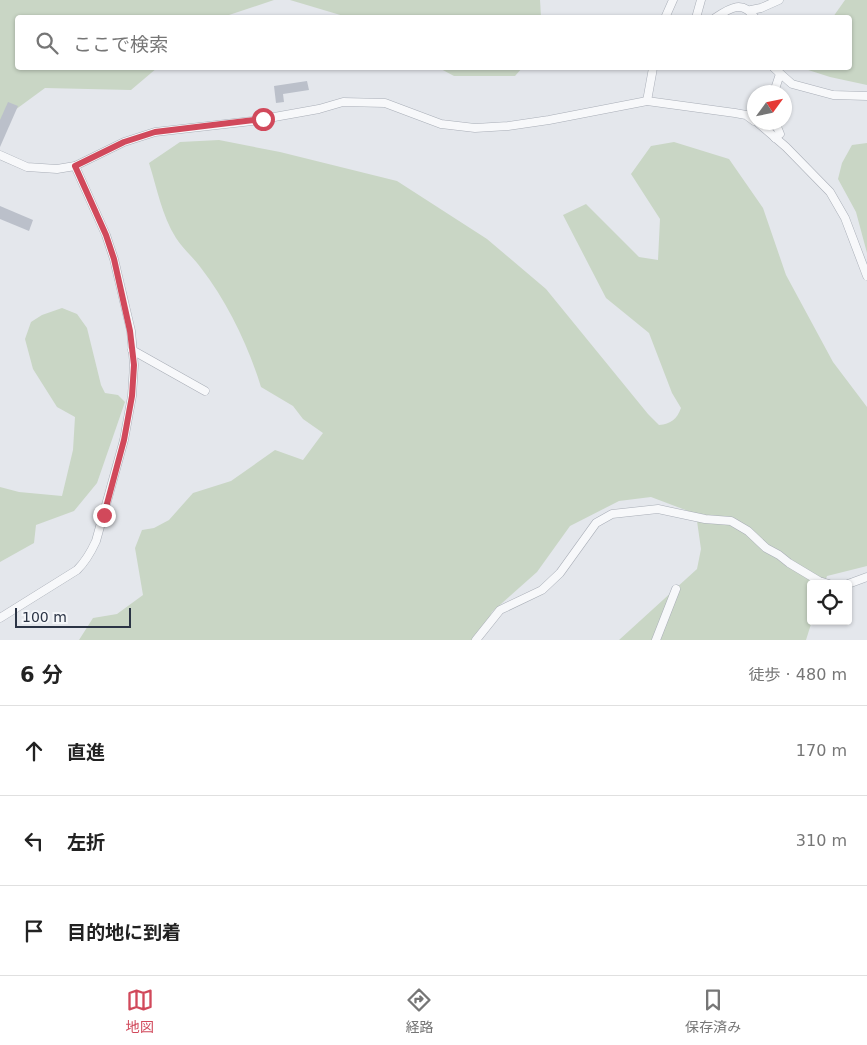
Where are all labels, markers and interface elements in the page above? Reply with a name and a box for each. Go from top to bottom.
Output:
search box [15,15,852,70]
icon: search [33,29,61,57]
text: ここで検索 [73,33,168,55]
north arrow [747,85,792,130]
route start [252,108,275,131]
route end [93,504,116,527]
map controls [807,580,852,625]
button: locate [807,580,852,625]
scale bar [15,605,131,628]
text: 100 m [22,609,67,625]
text: 6 分 [20,663,63,687]
text: 徒歩 · 480 m [749,665,847,684]
icon: ahead [20,737,48,765]
text: 直進 [67,741,105,763]
text: 170 m [796,741,847,760]
icon: left [20,827,48,855]
text: 左折 [67,831,105,853]
text: 310 m [796,831,847,850]
icon: arrive [20,917,48,945]
text: 目的地に到着 [67,921,181,943]
tab: 地図 [126,986,154,1036]
tab: 経路 [405,986,433,1036]
tab: 保存済み [685,986,741,1036]

